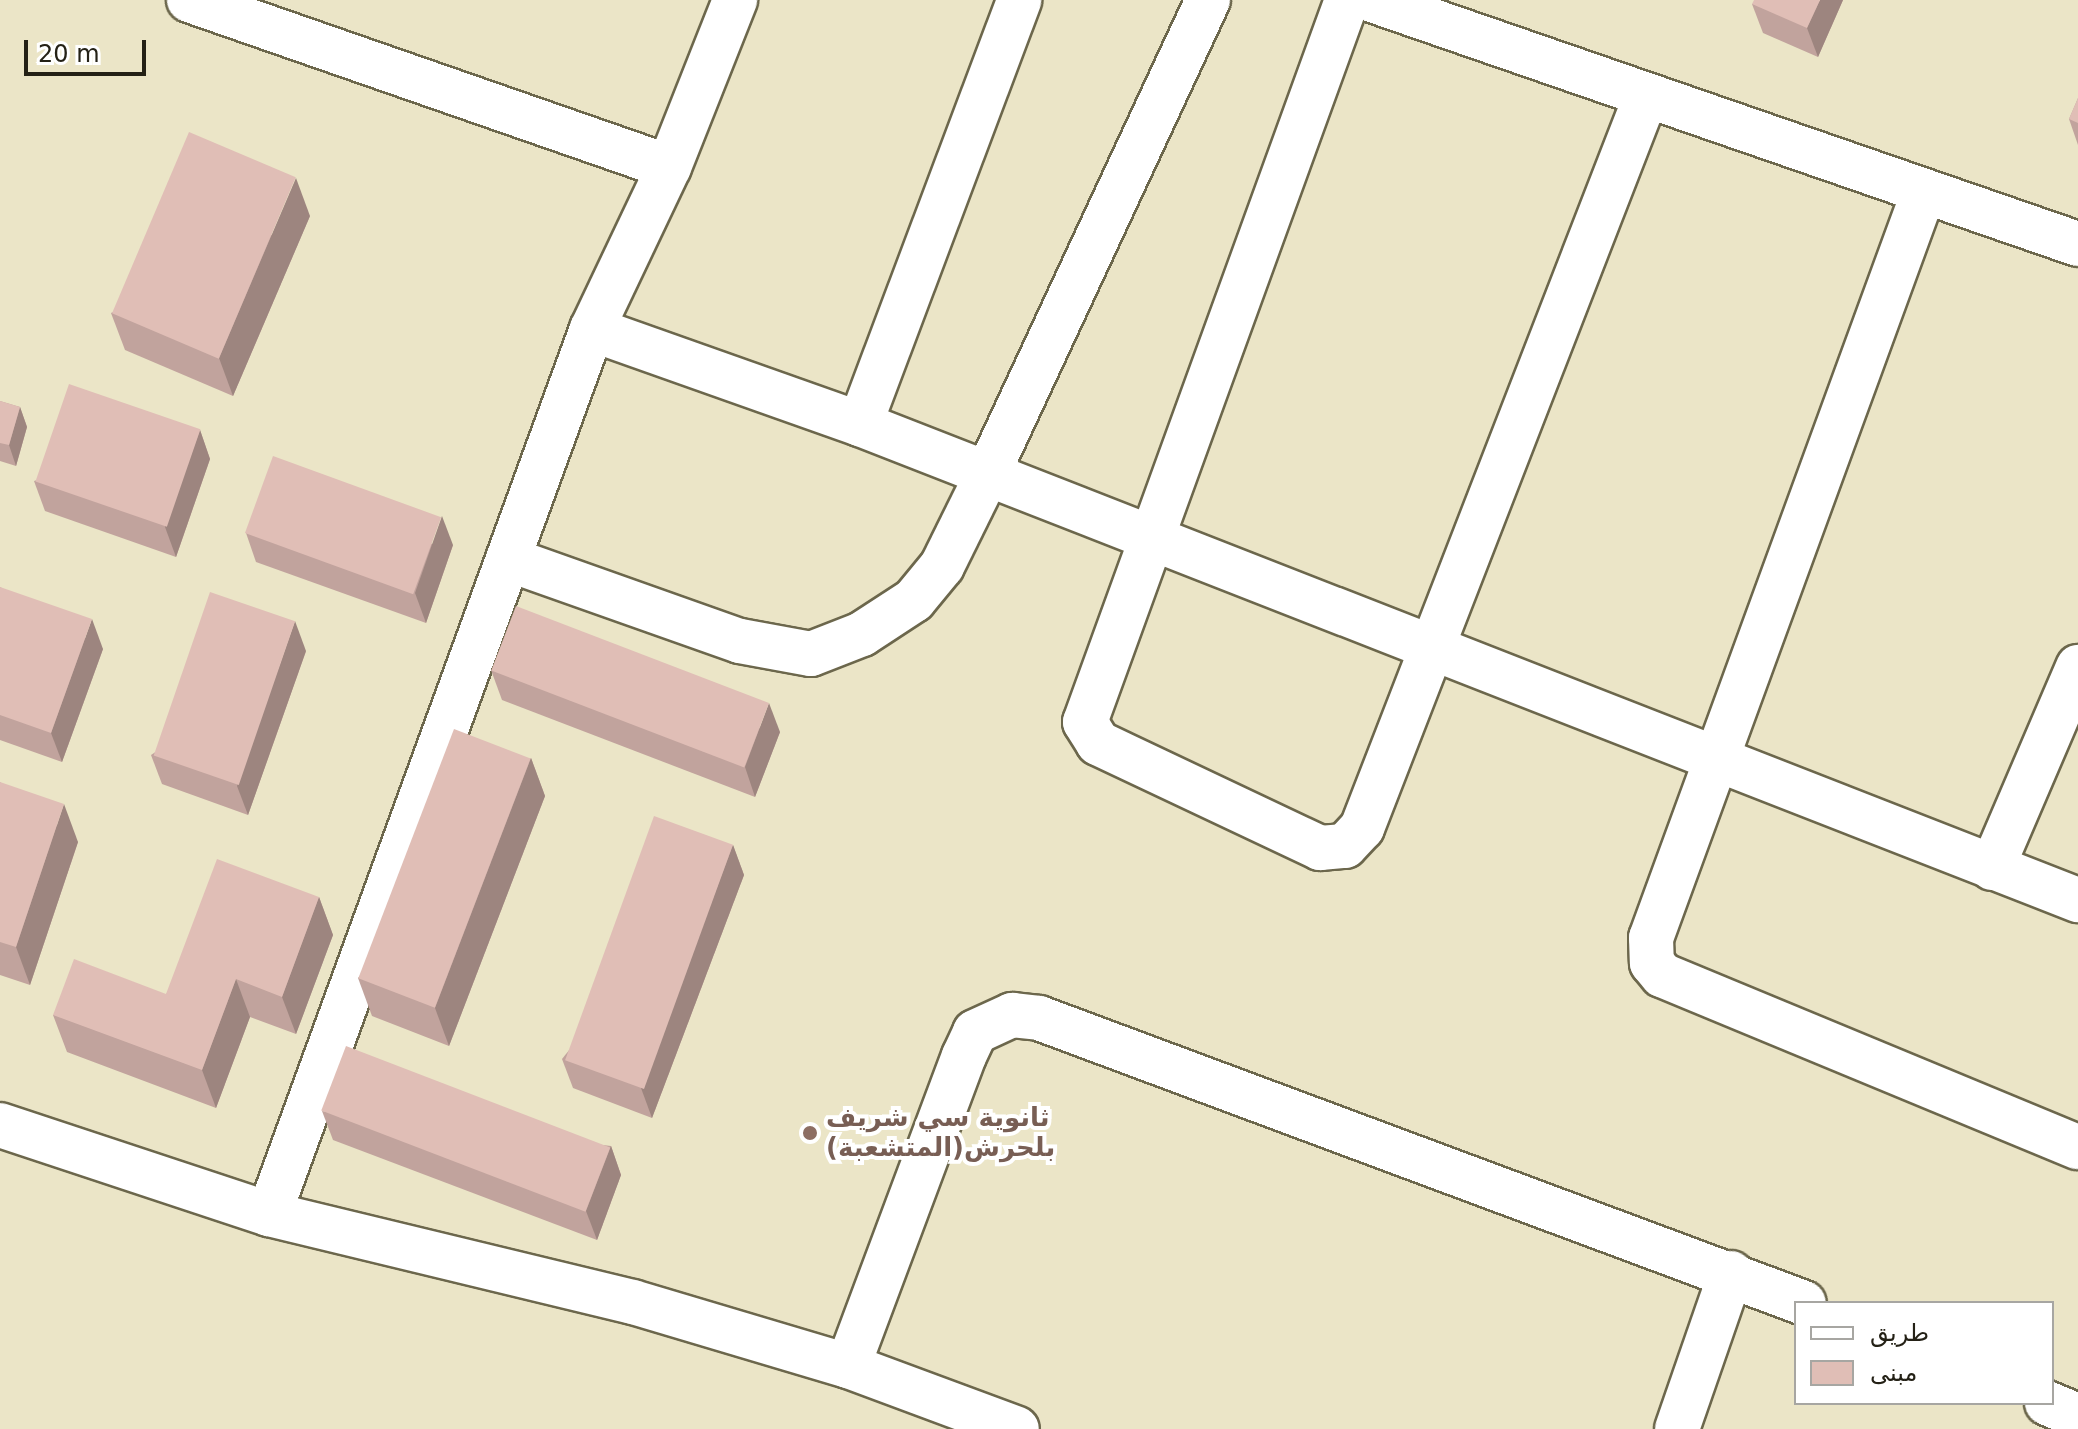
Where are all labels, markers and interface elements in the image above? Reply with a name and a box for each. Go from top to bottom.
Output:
scale bar [28,24,150,74]
text: 20 m [38,40,100,68]
place label: ثانوية سي شريف بلحرش(المتشعبة) [826,1102,1055,1164]
marker: ثانوية سي شريف بلحرش(المتشعبة) [801,1124,819,1142]
legend [1794,1301,2054,1405]
text: طريق [1870,1319,1929,1347]
text: مبنى [1870,1359,1917,1387]

